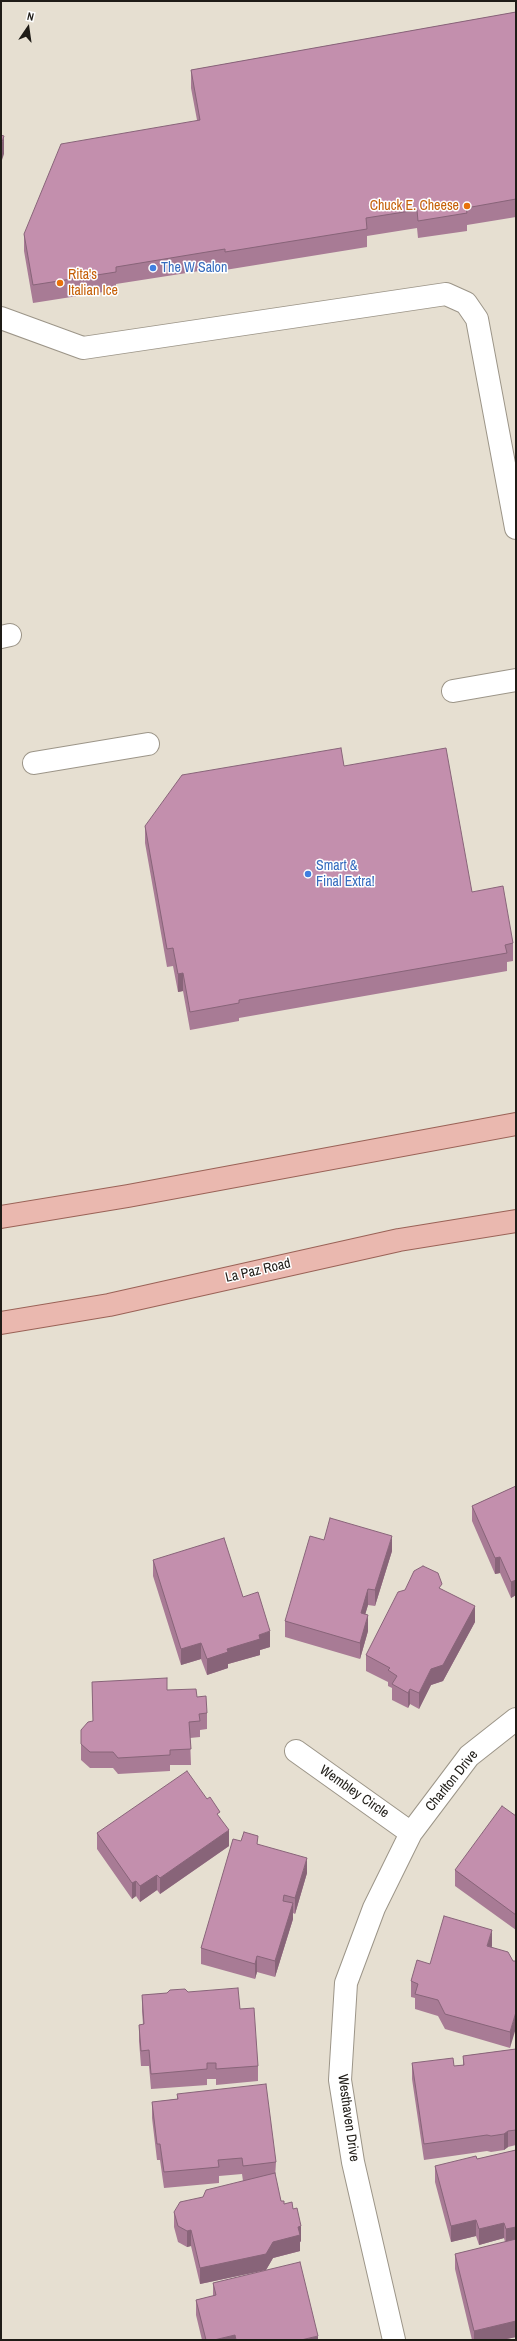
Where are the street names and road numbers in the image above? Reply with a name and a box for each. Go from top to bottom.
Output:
street label: La Paz Road [224,1255,292,1287]
street label: Charlton Drive [422,1747,482,1815]
street label: Wembley Circle [316,1762,392,1822]
street label: Westhaven Drive [334,2073,362,2163]

